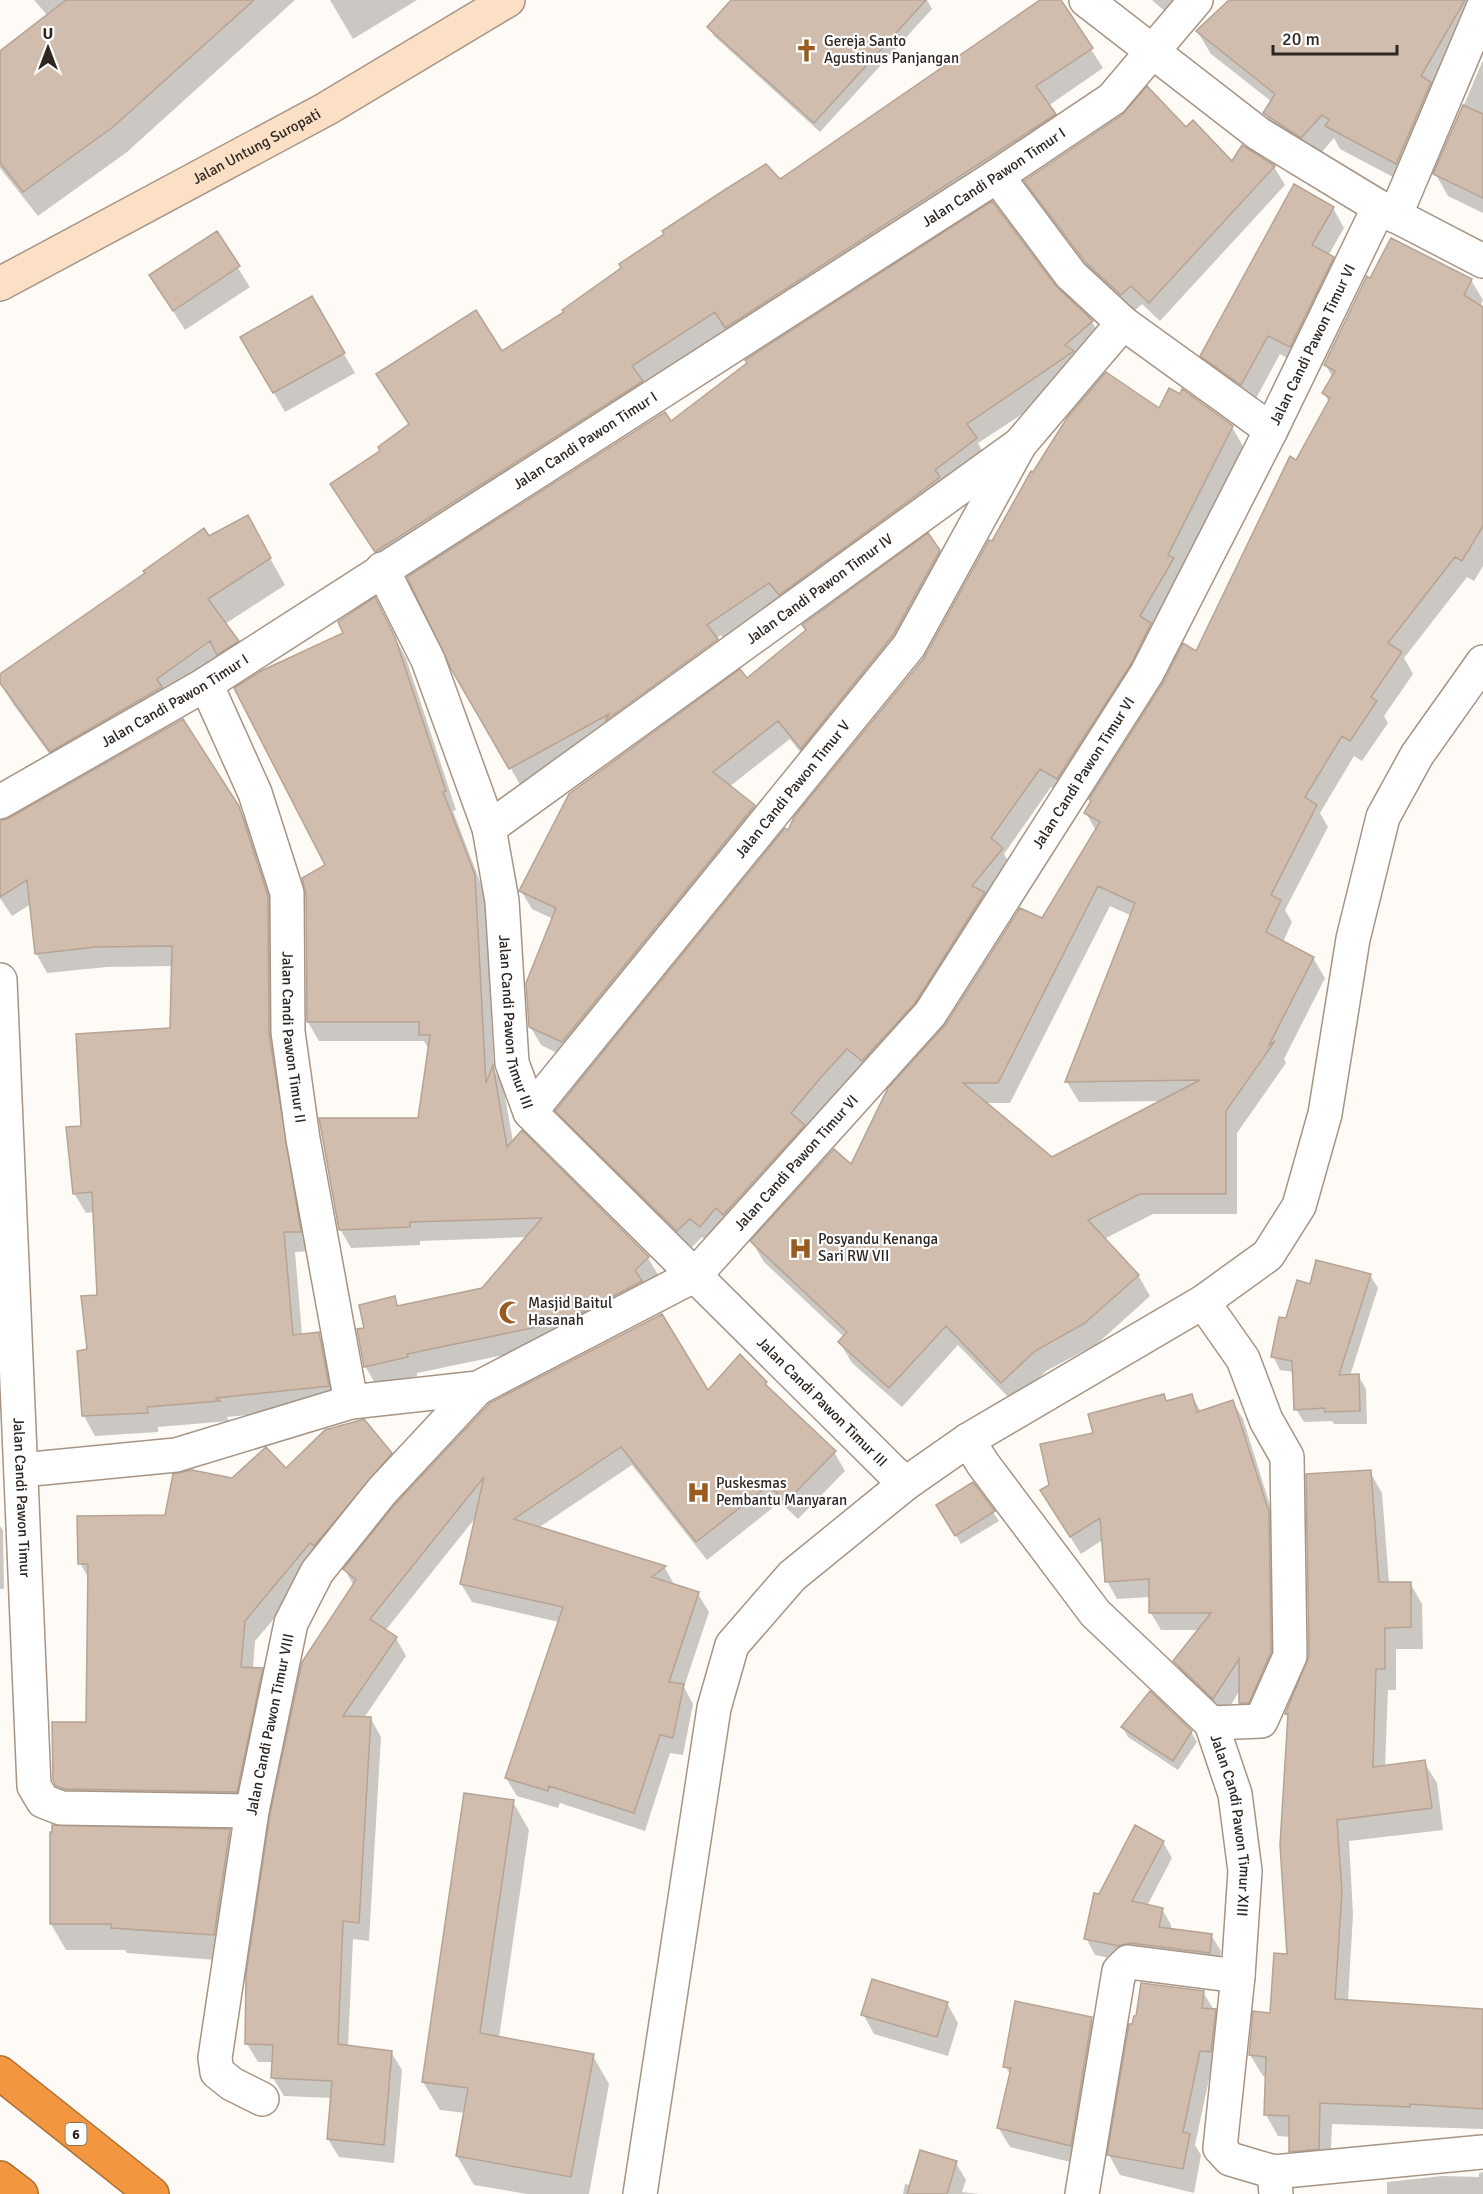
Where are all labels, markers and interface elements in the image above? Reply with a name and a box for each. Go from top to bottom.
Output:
north arrow [18,18,78,78]
scale bar [1273,18,1398,56]
text: U [43,24,53,44]
text: 20 m [1282,28,1320,50]
place label: Gereja Santo Agustinus Panjangan [824,32,959,67]
church icon: Gereja Santo Agustinus Panjangan [793,37,819,63]
street label: Jalan Untung Suropati [189,105,324,188]
street label: Jalan Candi Pawon Timur I [919,124,1069,231]
street label: Jalan Candi Pawon Timur VI [1266,261,1359,428]
street label: Jalan Candi Pawon Timur I [510,388,661,493]
street label: Jalan Candi Pawon Timur IV [743,530,897,648]
street label: Jalan Candi Pawon Timur I [98,650,252,751]
street label: Jalan Candi Pawon Timur VI [1028,694,1138,852]
street label: Jalan Candi Pawon Timur V [731,716,854,862]
street label: Jalan Candi Pawon Timur III [495,934,537,1111]
street label: Jalan Candi Pawon Timur II [278,951,310,1124]
street label: Jalan Candi Pawon Timur VI [730,1091,862,1234]
place label: Posyandu Kenanga Sari RW VII [818,1230,938,1265]
hospital icon: Posyandu Kenanga Sari RW VII [787,1235,813,1261]
place label: Masjid Baitul Hasanah [528,1294,612,1329]
mosque icon: Masjid Baitul Hasanah [497,1299,523,1325]
street label: Jalan Candi Pawon Timur III [753,1333,891,1471]
street label: Jalan Candi Pawon Timur [9,1417,34,1578]
place label: Puskesmas Pembantu Manyaran [716,1474,847,1509]
hospital icon: Puskesmas Pembantu Manyaran [685,1479,711,1505]
street label: Jalan Candi Pawon Timur VIII [242,1632,298,1817]
street label: Jalan Candi Pawon Timur XIII [1207,1732,1254,1917]
road number: 6 [66,2123,86,2145]

